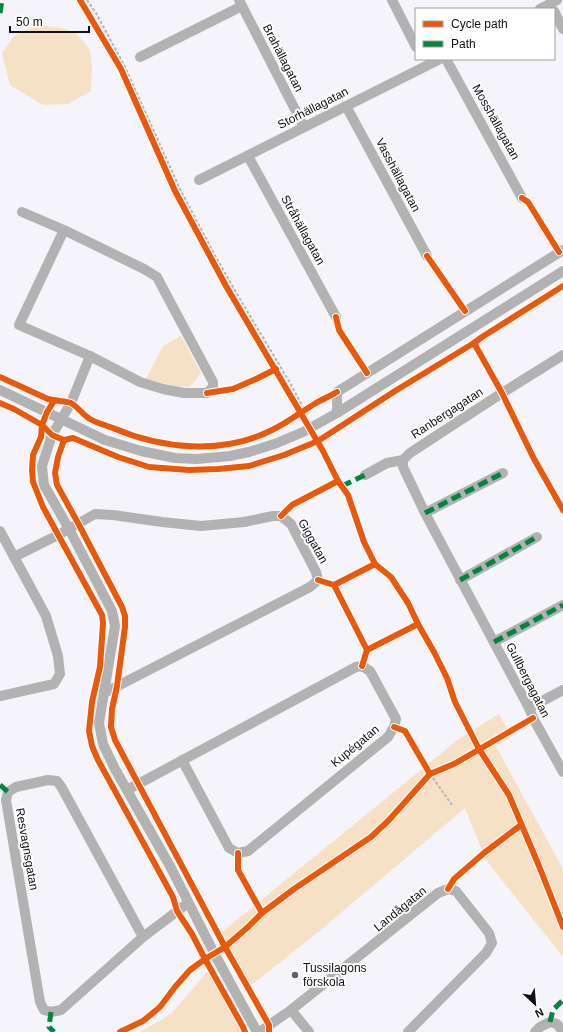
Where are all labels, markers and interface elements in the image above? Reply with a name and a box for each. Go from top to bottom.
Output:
scale bar [10,8,89,34]
legend [415,8,555,60]
text: 50 m [16,15,43,29]
text: Cycle path [451,17,508,31]
street label: Brahällagatan [260,22,306,94]
text: Path [451,37,476,51]
street label: Mosshällagatan [470,82,522,162]
street label: Storhällagatan [275,84,351,132]
street label: Vasshällagatan [373,136,423,214]
street label: Stråhällagatan [278,193,328,267]
street label: Ranbergagatan [408,385,486,441]
street label: Giggatan [295,516,331,566]
street label: Gullbergagatan [503,640,553,720]
street label: Kupégatan [328,722,382,770]
street label: Resvagnsgatan [13,807,41,891]
street label: Landågatan [371,884,429,934]
place label: Tussilagons förskola [303,961,367,989]
marker: Tussilagons förskola [290,970,300,980]
north arrow [515,984,555,1024]
text: N [533,1006,546,1020]

